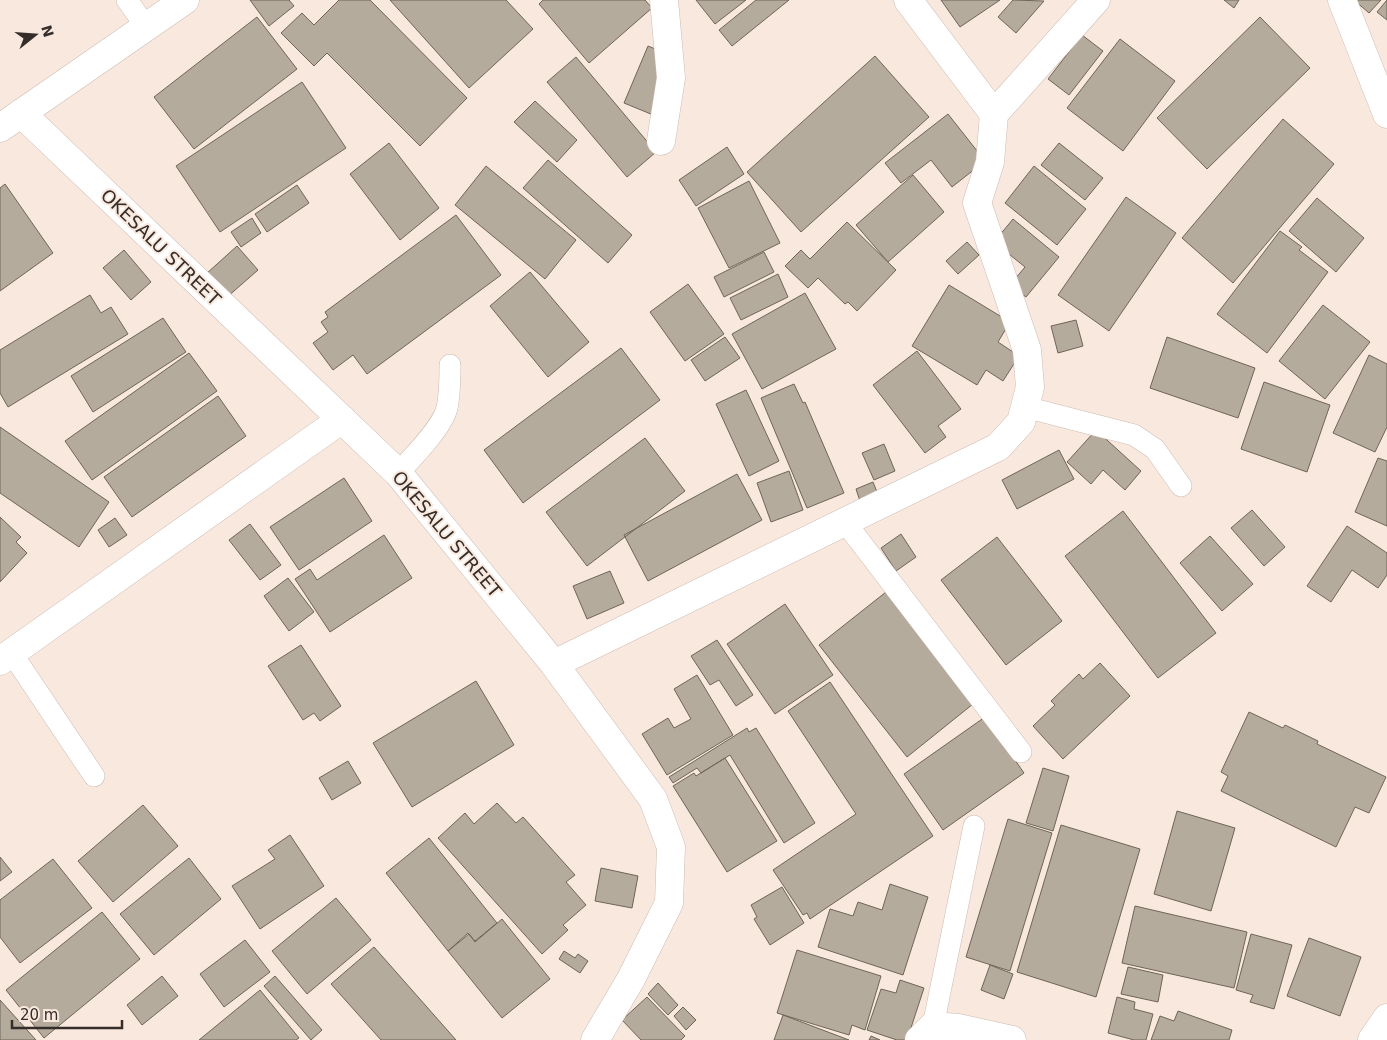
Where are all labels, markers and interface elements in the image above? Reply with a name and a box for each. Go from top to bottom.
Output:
north arrow [10,10,60,60]
text: N [38,23,57,39]
street label: OKESALU STREET [97,185,226,310]
street label: OKESALU STREET [388,467,507,602]
scale bar [12,998,122,1030]
text: 20 m [20,1006,58,1024]

